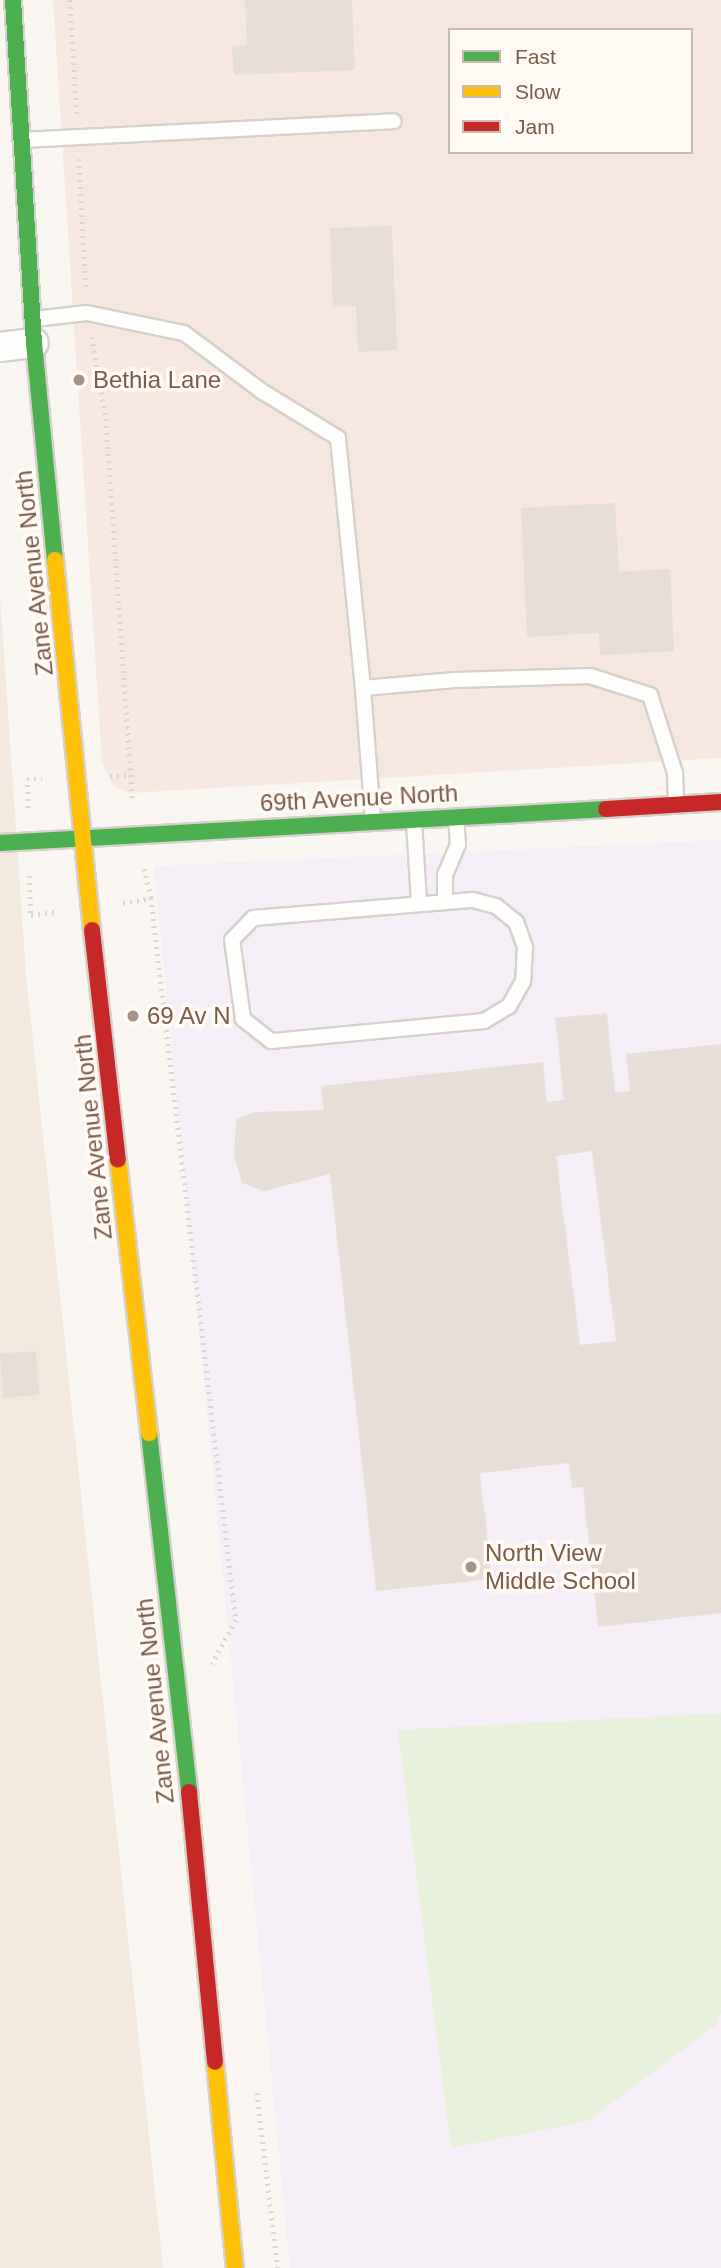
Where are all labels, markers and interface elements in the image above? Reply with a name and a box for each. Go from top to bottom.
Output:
legend [448,28,693,154]
text: Fast [515,45,556,68]
text: Slow [515,80,561,103]
text: Jam [515,115,555,138]
place label: Bethia Lane [93,366,221,394]
marker: Bethia Lane [71,372,87,388]
street label: Zane Avenue North [9,468,59,678]
street label: 69th Avenue North [259,778,459,818]
place label: 69 Av N [147,1002,232,1030]
marker: 69 Av N [125,1008,141,1024]
street label: Zane Avenue North [68,1032,118,1242]
place label: North View Middle School [485,1539,636,1595]
marker: North View Middle School [463,1559,479,1575]
street label: Zane Avenue North [130,1596,180,1806]

